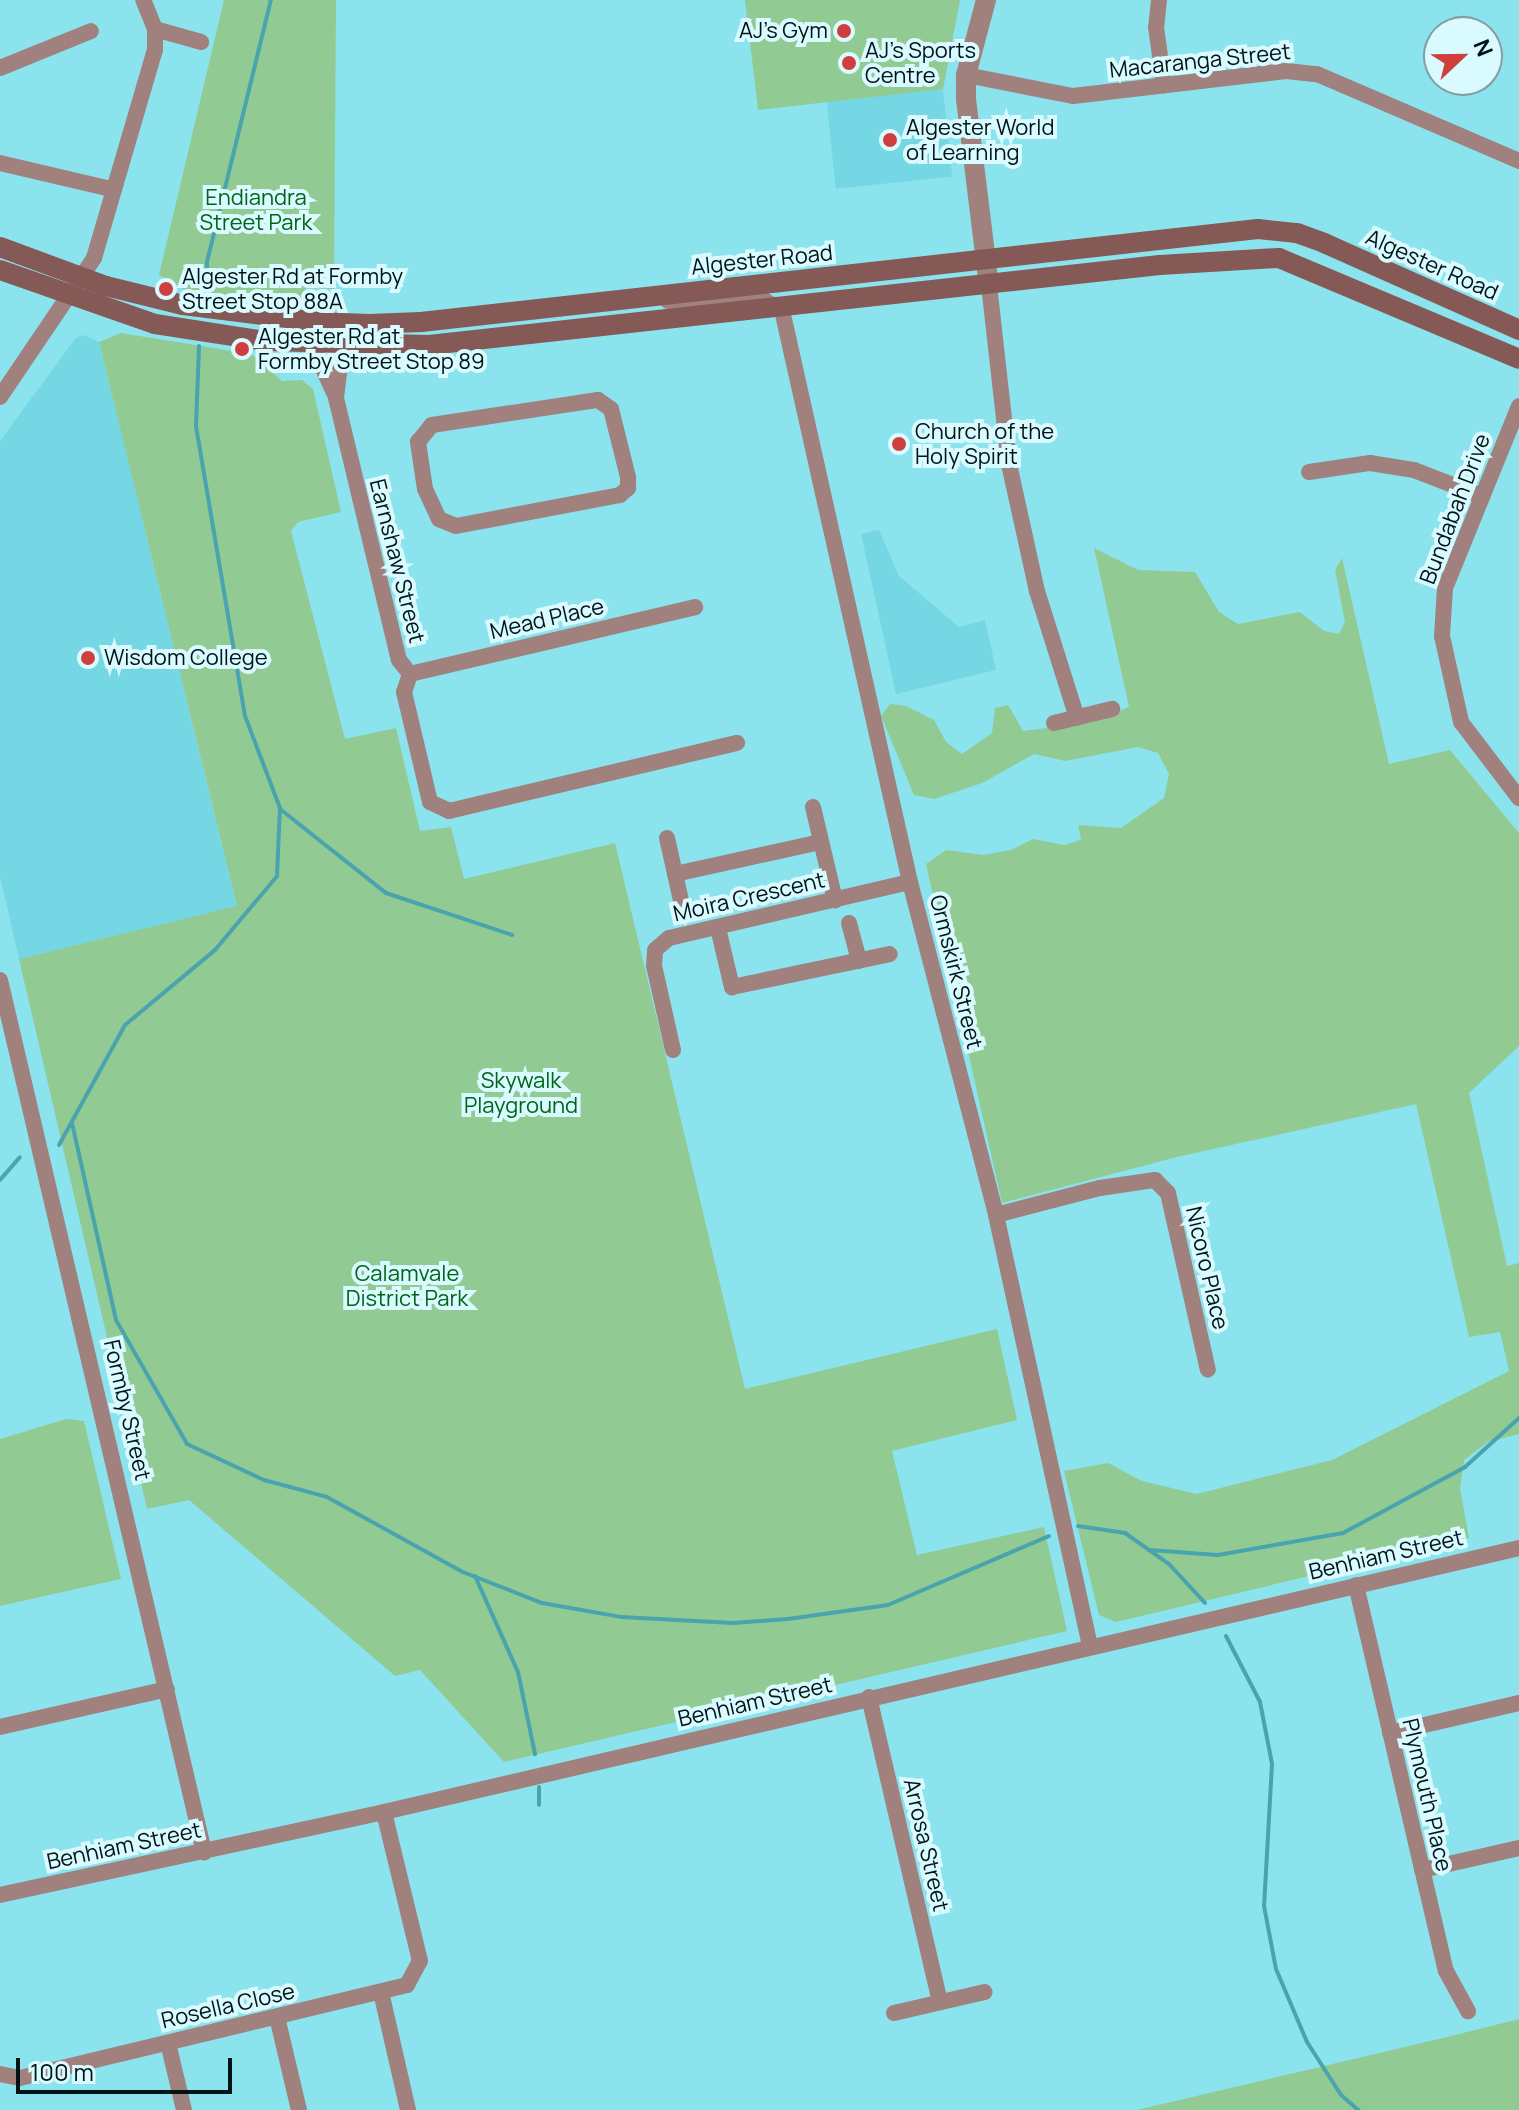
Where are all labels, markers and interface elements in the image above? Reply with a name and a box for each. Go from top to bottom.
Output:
north arrow [1423,16,1503,96]
place label: AJ's Gym [739,18,828,44]
marker: AJ's Gym [835,22,853,40]
text: N [1467,35,1500,61]
place label: AJ's Sports Centre [865,37,976,88]
street label: Macaranga Street [1108,38,1292,84]
marker: AJ's Sports Centre [840,54,858,72]
place label: Algester World of Learning [906,114,1054,166]
marker: Algester World of Learning [881,131,899,149]
park label: Endiandra Street Park [200,184,312,236]
street label: Algester Road [1362,224,1502,306]
street label: Algester Road [690,239,834,281]
place label: Algester Rd at Formby Street Stop 88A [182,263,403,314]
marker: Algester Rd at Formby Street Stop 88A [157,280,175,298]
place label: Algester Rd at Formby Street Stop 89 [258,323,485,374]
marker: Algester Rd at Formby Street Stop 89 [233,340,251,358]
place label: Church of the Holy Spirit [915,418,1054,470]
street label: Bundabah Drive [1414,430,1496,588]
marker: Church of the Holy Spirit [890,435,908,453]
street label: Earnshaw Street [364,476,430,646]
street label: Mead Place [487,593,607,645]
place label: Wisdom College [104,645,268,671]
marker: Wisdom College [79,649,97,667]
street label: Moira Crescent [671,867,827,927]
street label: Ormskirk Street [924,892,988,1052]
park label: Skywalk Playground [464,1067,578,1118]
street label: Nicoro Place [1180,1204,1234,1332]
park label: Calamvale District Park [346,1260,468,1312]
street label: Formby Street [98,1337,156,1483]
street label: Benhiam Street [1306,1524,1466,1586]
street label: Benhiam Street [675,1671,835,1733]
street label: Plymouth Place [1397,1716,1457,1874]
street label: Arrosa Street [898,1776,954,1914]
street label: Benhiam Street [44,1817,204,1875]
street label: Rosella Close [159,1978,297,2034]
scale bar [20,2042,236,2092]
text: 100 m [30,2055,94,2088]

